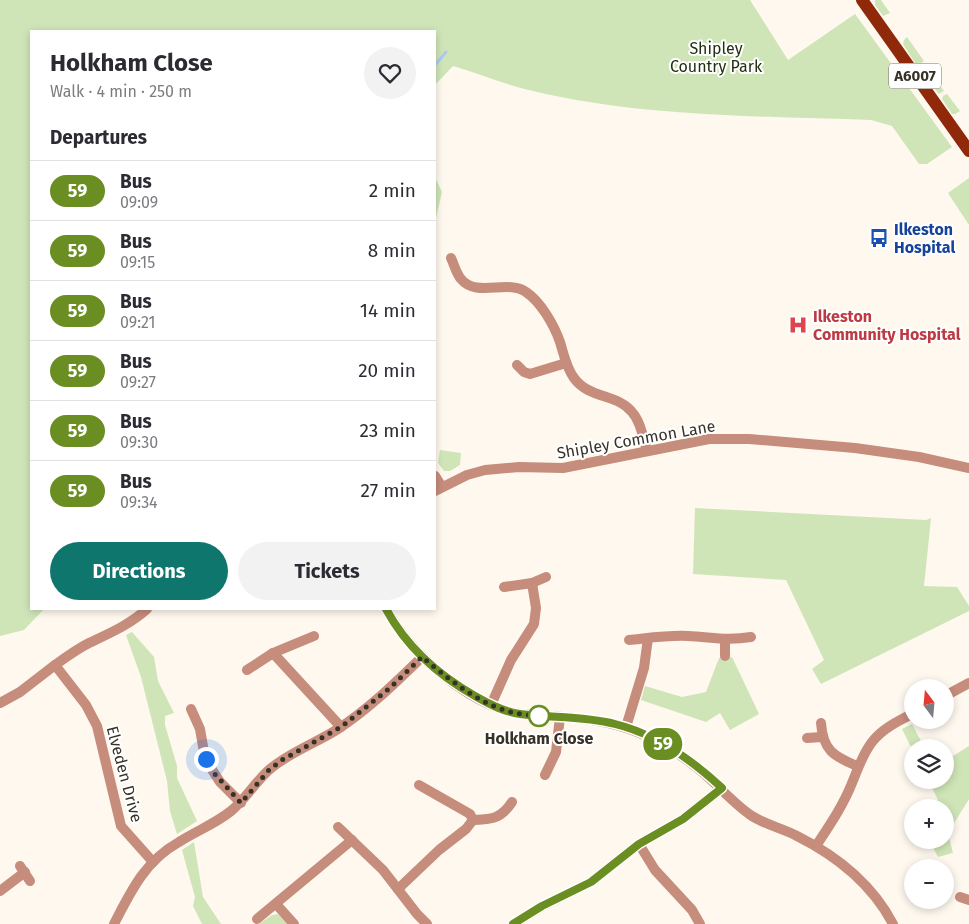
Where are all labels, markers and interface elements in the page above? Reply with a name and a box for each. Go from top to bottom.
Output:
park label: Shipley Country Park [670,39,763,76]
button: heart [364,47,416,99]
text: Holkham Close [50,49,213,77]
road number: A6007 [889,64,941,88]
text: Walk · 4 min · 250 m [50,82,192,101]
text: Departures [50,126,147,149]
text: Bus [120,170,152,193]
text: 2 min [369,179,416,202]
text: 59 [68,180,87,202]
text: 09:09 [120,193,158,212]
place label: Ilkeston Hospital [894,220,955,257]
bus stop icon: Ilkeston Hospital [868,227,890,249]
text: Bus [120,230,152,253]
text: 8 min [368,239,416,262]
text: 59 [68,240,87,262]
text: 09:15 [120,253,155,272]
text: Bus [120,290,152,313]
text: 14 min [360,299,416,322]
text: 59 [68,300,87,322]
place label: Ilkeston Community Hospital [813,307,961,344]
text: 09:21 [120,313,155,332]
hospital icon: Ilkeston Community Hospital [787,314,809,336]
text: Bus [120,350,152,373]
text: 20 min [358,359,416,382]
text: 59 [68,360,87,382]
text: 09:27 [120,373,156,392]
text: Bus [120,410,152,433]
street label: Shipley Common Lane [555,416,717,463]
text: 23 min [359,419,416,442]
text: 59 [68,420,87,442]
text: 09:30 [120,433,158,452]
text: Bus [120,470,152,493]
text: 27 min [361,479,416,502]
text: 59 [68,480,87,502]
text: 09:34 [120,493,158,512]
button: Directions [50,542,228,600]
button: Tickets [238,542,416,600]
north arrow [904,679,954,729]
map controls [904,679,954,909]
marker: Holkham Close [528,705,550,727]
street label: Elveden Drive [103,724,146,824]
line badge: 59 [640,728,686,760]
place label: Holkham Close [485,729,593,748]
text: 59 [653,733,673,755]
button: layers [904,739,954,789]
your location [194,747,219,772]
button: + [904,799,954,849]
button: − [904,859,954,909]

